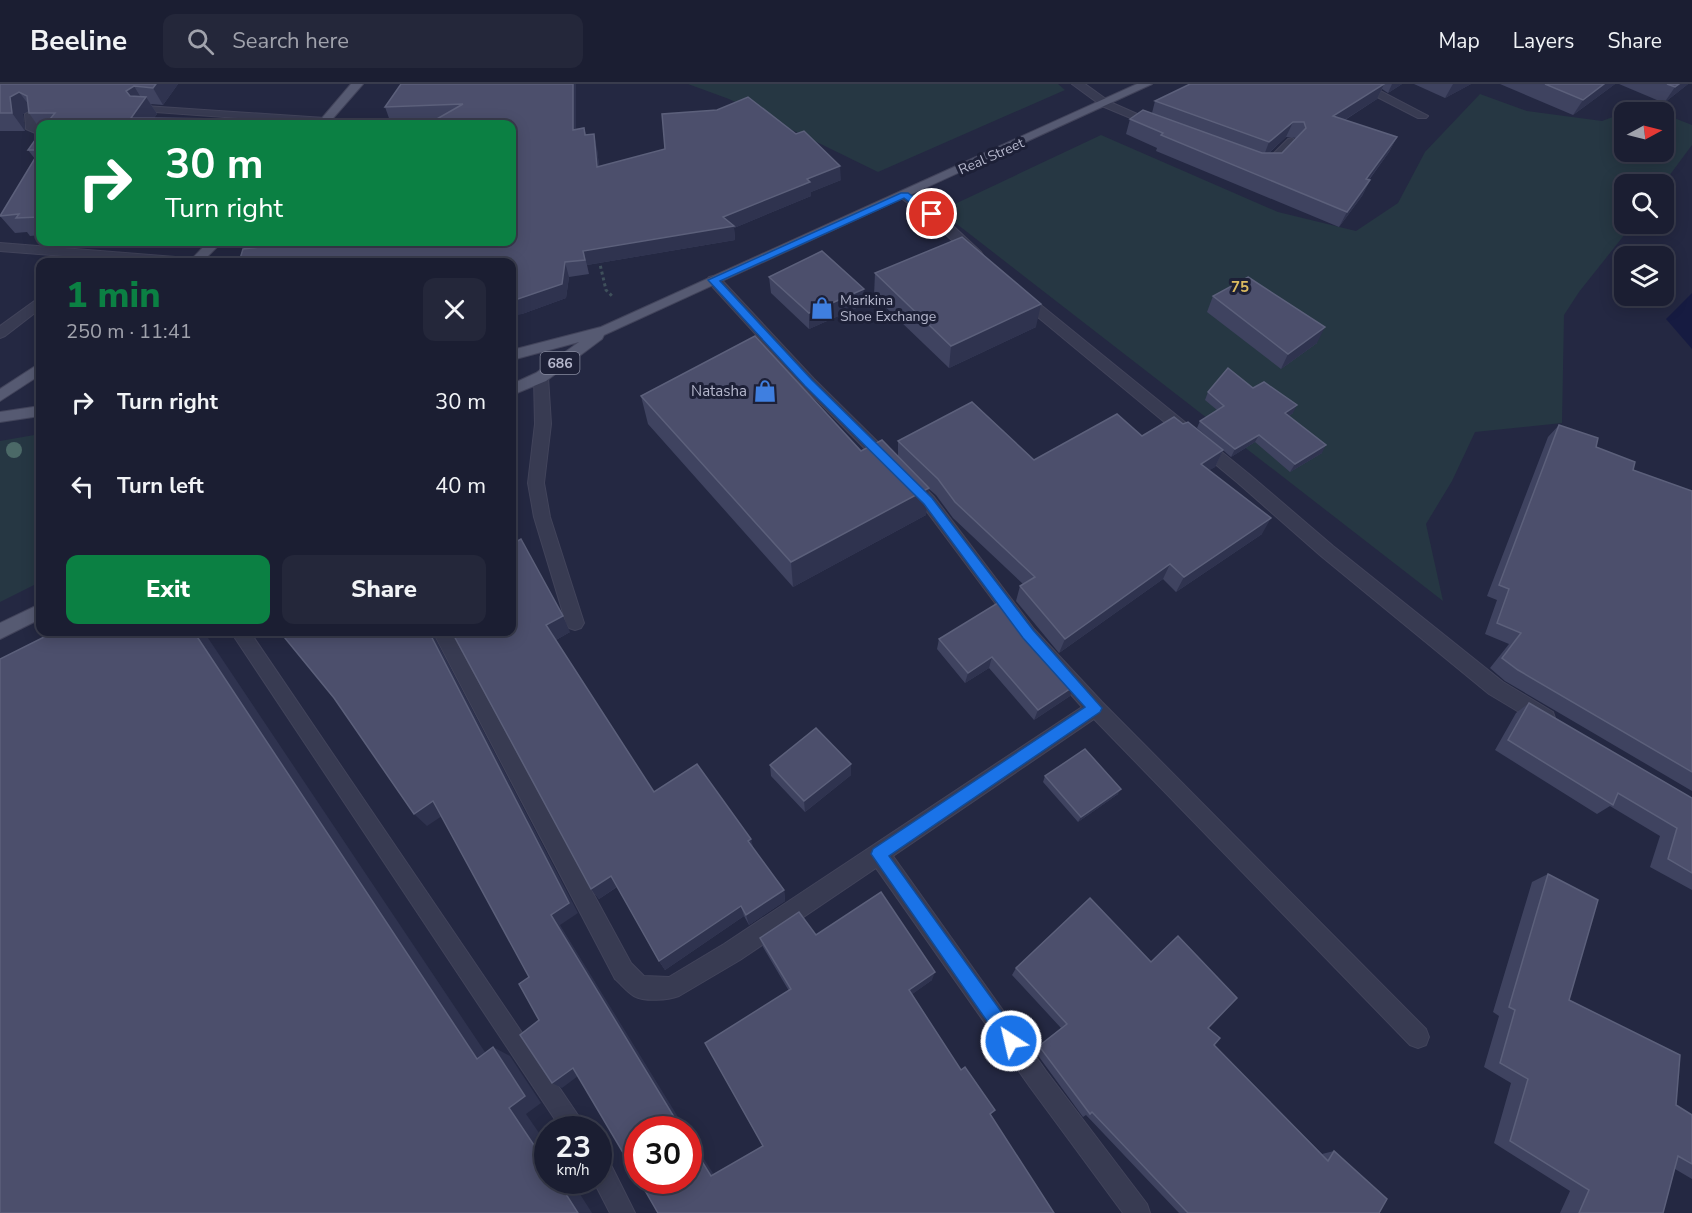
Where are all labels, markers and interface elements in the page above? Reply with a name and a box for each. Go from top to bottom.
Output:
search box [163,14,583,68]
text: Beeline [30,22,127,60]
icon: search [184,25,217,58]
text: Search here [232,26,349,56]
text: Map [1438,27,1480,55]
text: Layers [1513,27,1574,55]
text: Share [1607,27,1662,55]
north arrow [1614,102,1674,162]
map controls [1614,102,1674,306]
street label: Real Street [955,133,1027,179]
text: 30 m [165,136,264,193]
icon: right [66,144,144,222]
button: search [1614,174,1674,234]
pin [906,188,957,239]
text: Turn right [165,190,283,227]
icon: arrive [915,197,948,230]
button: layers [1614,246,1674,306]
text: 1 min [66,271,161,320]
district label: 75 [1231,277,1249,297]
button: close [423,278,486,341]
place label: Marikina Shoe Exchange [840,291,936,326]
shop icon: Marikina Shoe Exchange [809,295,835,321]
text: 250 m · 11:41 [66,318,192,345]
road number: 686 [540,352,580,374]
shop icon: Natasha [752,378,778,404]
place label: Natasha [691,381,747,401]
icon: right [66,386,99,419]
text: Turn right [117,387,218,417]
text: 30 m [435,387,486,417]
icon: left [66,470,99,503]
text: Turn left [117,471,204,501]
text: 40 m [435,471,486,501]
button: Exit [66,555,270,624]
button: Share [282,555,486,624]
position arrow [979,1009,1043,1073]
speed limit sign: 30 [624,1116,702,1194]
text: 23 [555,1127,591,1168]
text: km/h [556,1160,590,1180]

